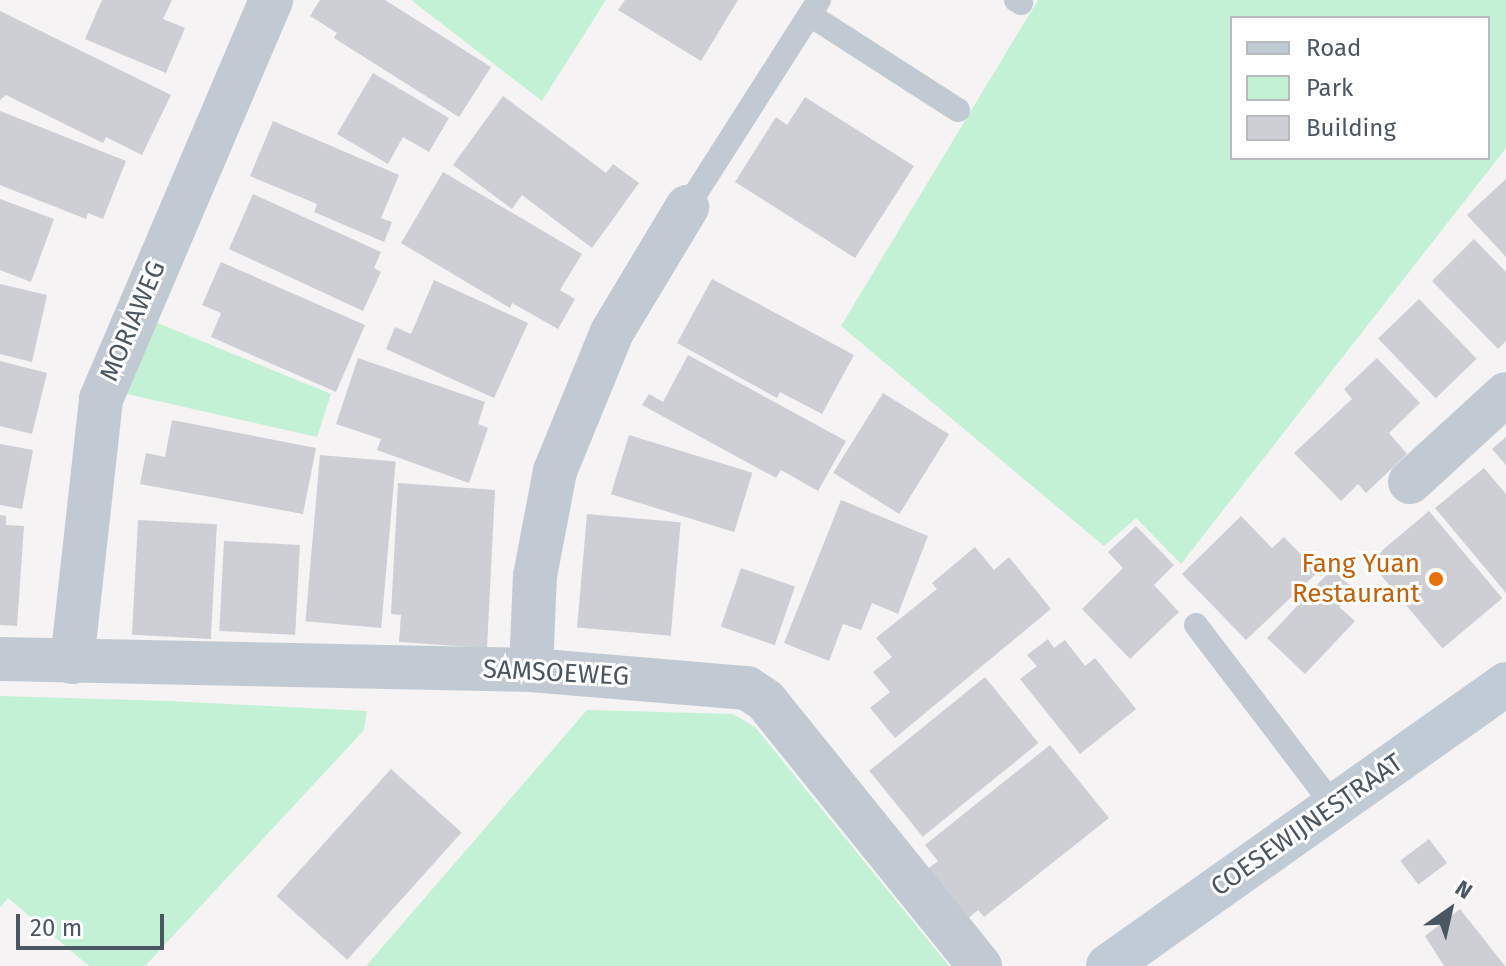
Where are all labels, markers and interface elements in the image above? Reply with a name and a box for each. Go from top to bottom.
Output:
legend [1230,16,1490,160]
text: Road [1306,34,1361,62]
text: Park [1306,74,1353,102]
text: Building [1306,114,1396,142]
street label: MORIAWEG [94,256,172,386]
place label: Fang Yuan Restaurant [1292,548,1420,610]
marker: Fang Yuan Restaurant [1427,570,1445,588]
street label: SAMSOEWEG [482,654,630,692]
street label: COESEWIJNESTRAAT [1205,747,1409,903]
north arrow [1410,870,1490,950]
text: N [1450,874,1477,905]
scale bar [20,898,168,948]
text: 20 m [30,914,82,942]

